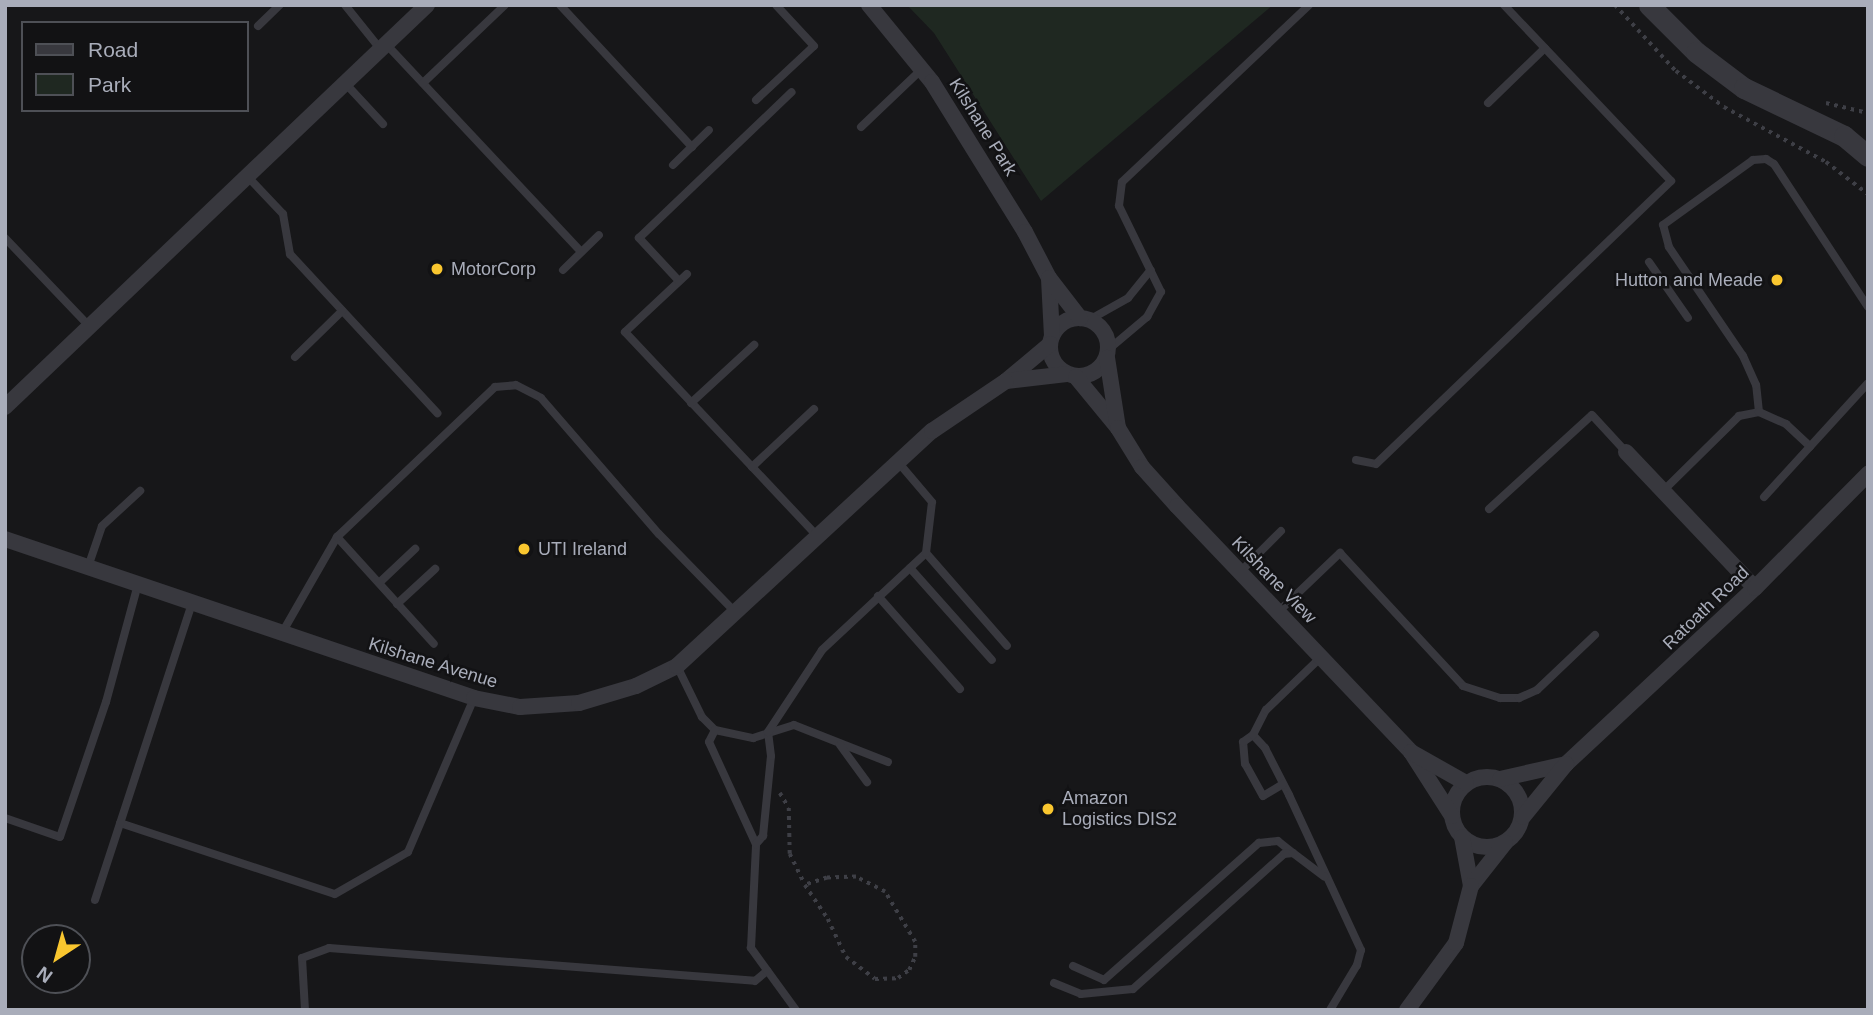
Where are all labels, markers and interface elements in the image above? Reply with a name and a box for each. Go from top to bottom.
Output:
legend [21,21,248,112]
text: Road [88,38,138,61]
text: Park [88,73,131,96]
street label: Kilshane Park [944,74,1022,180]
place label: MotorCorp [451,258,536,280]
marker: MotorCorp [429,261,445,277]
place label: Hutton and Meade [1615,269,1763,291]
marker: Hutton and Meade [1769,272,1785,288]
street label: Kilshane View [1227,532,1321,628]
place label: UTI Ireland [538,538,627,560]
marker: UTI Ireland [516,541,532,557]
street label: Ratoath Road [1659,562,1753,654]
street label: Kilshane Avenue [365,633,501,693]
place label: Amazon Logistics DIS2 [1062,788,1177,830]
marker: Amazon Logistics DIS2 [1040,801,1056,817]
north arrow [21,924,91,994]
text: N [33,962,56,987]

